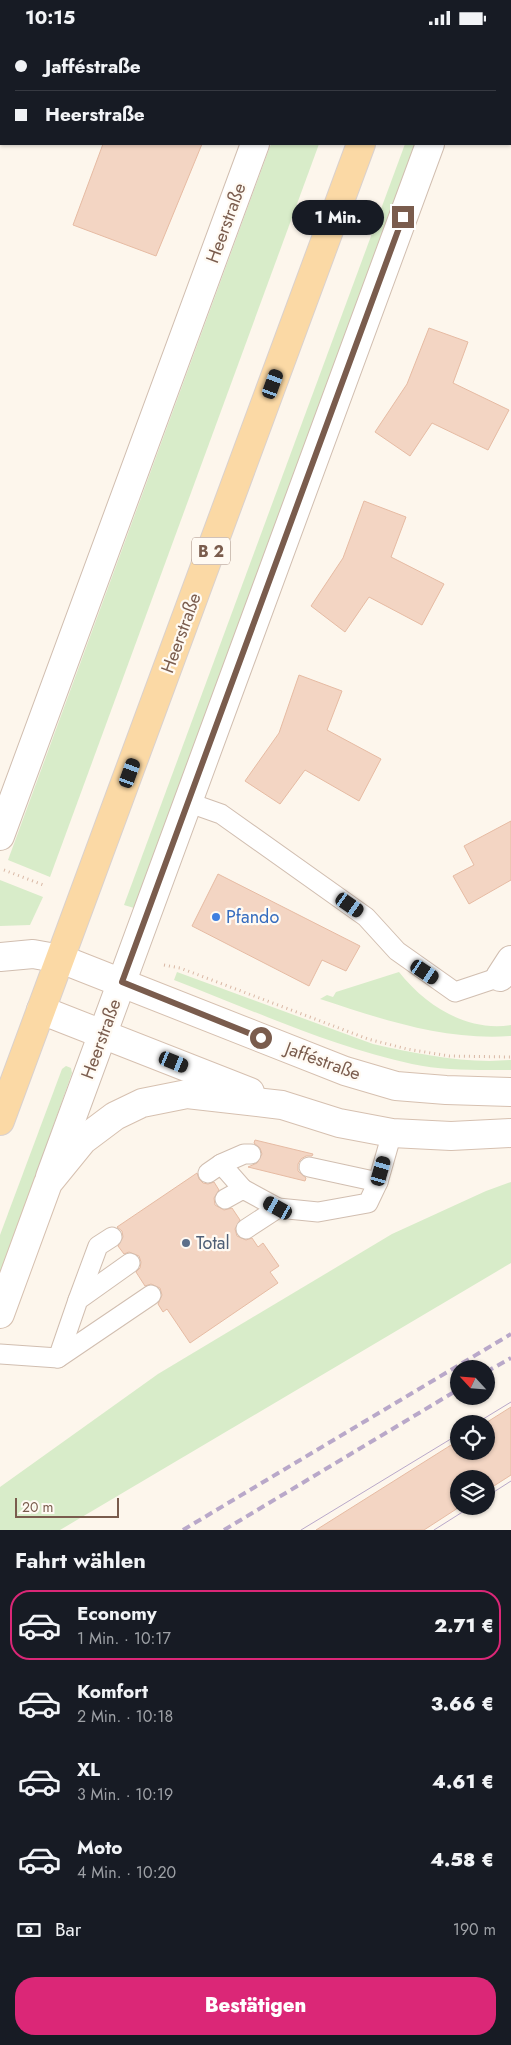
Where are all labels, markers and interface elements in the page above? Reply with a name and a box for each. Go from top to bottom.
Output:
text: 10:15 [25,4,75,31]
text: Jafféstraße [45,53,141,80]
text: Heerstraße [45,101,145,128]
street label: Heerstraße [200,179,252,267]
callout: 1 Min. [293,199,386,235]
text: 1 Min. [314,206,362,229]
route end [392,206,414,228]
car [260,367,285,401]
road number: B 2 [192,537,230,565]
street label: Heerstraße [155,589,207,677]
car [117,756,142,790]
car [333,890,366,920]
place label: Pfando [226,904,279,930]
marker: Pfando [210,911,222,923]
car [408,957,441,987]
street label: Heerstraße [75,995,127,1083]
route start [250,1027,272,1049]
street label: Jafféstraße [280,1035,364,1087]
car [157,1049,190,1075]
car [369,1155,392,1187]
car [261,1194,294,1222]
place label: Total [196,1230,230,1256]
marker: Total [180,1237,192,1249]
north arrow [450,1360,495,1405]
map controls [450,1360,495,1515]
button: locate [450,1415,495,1460]
button: layers [450,1470,495,1515]
scale bar [15,1495,119,1518]
text: 20 m [22,1497,54,1517]
text: Fahrt wählen [15,1544,146,1576]
text: Economy [77,1600,157,1627]
icon: car [17,1603,62,1648]
text: 2.71 € [434,1612,494,1639]
text: 1 Min. · 10:17 [77,1627,171,1650]
text: Komfort [77,1678,148,1705]
icon: car [17,1681,62,1726]
text: 3.66 € [431,1690,494,1717]
text: 2 Min. · 10:18 [77,1705,173,1728]
text: XL [77,1756,100,1783]
icon: car [17,1759,62,1804]
text: 4.61 € [432,1768,494,1795]
text: 3 Min. · 10:19 [77,1783,173,1806]
text: Moto [77,1834,122,1861]
icon: car [17,1837,62,1882]
text: 4.58 € [430,1846,494,1873]
text: 4 Min. · 10:20 [77,1861,176,1884]
icon: cash [15,1916,43,1944]
text: Bar [55,1916,81,1943]
text: 190 m [453,1918,496,1941]
button: Bestätigen [15,1977,496,2035]

